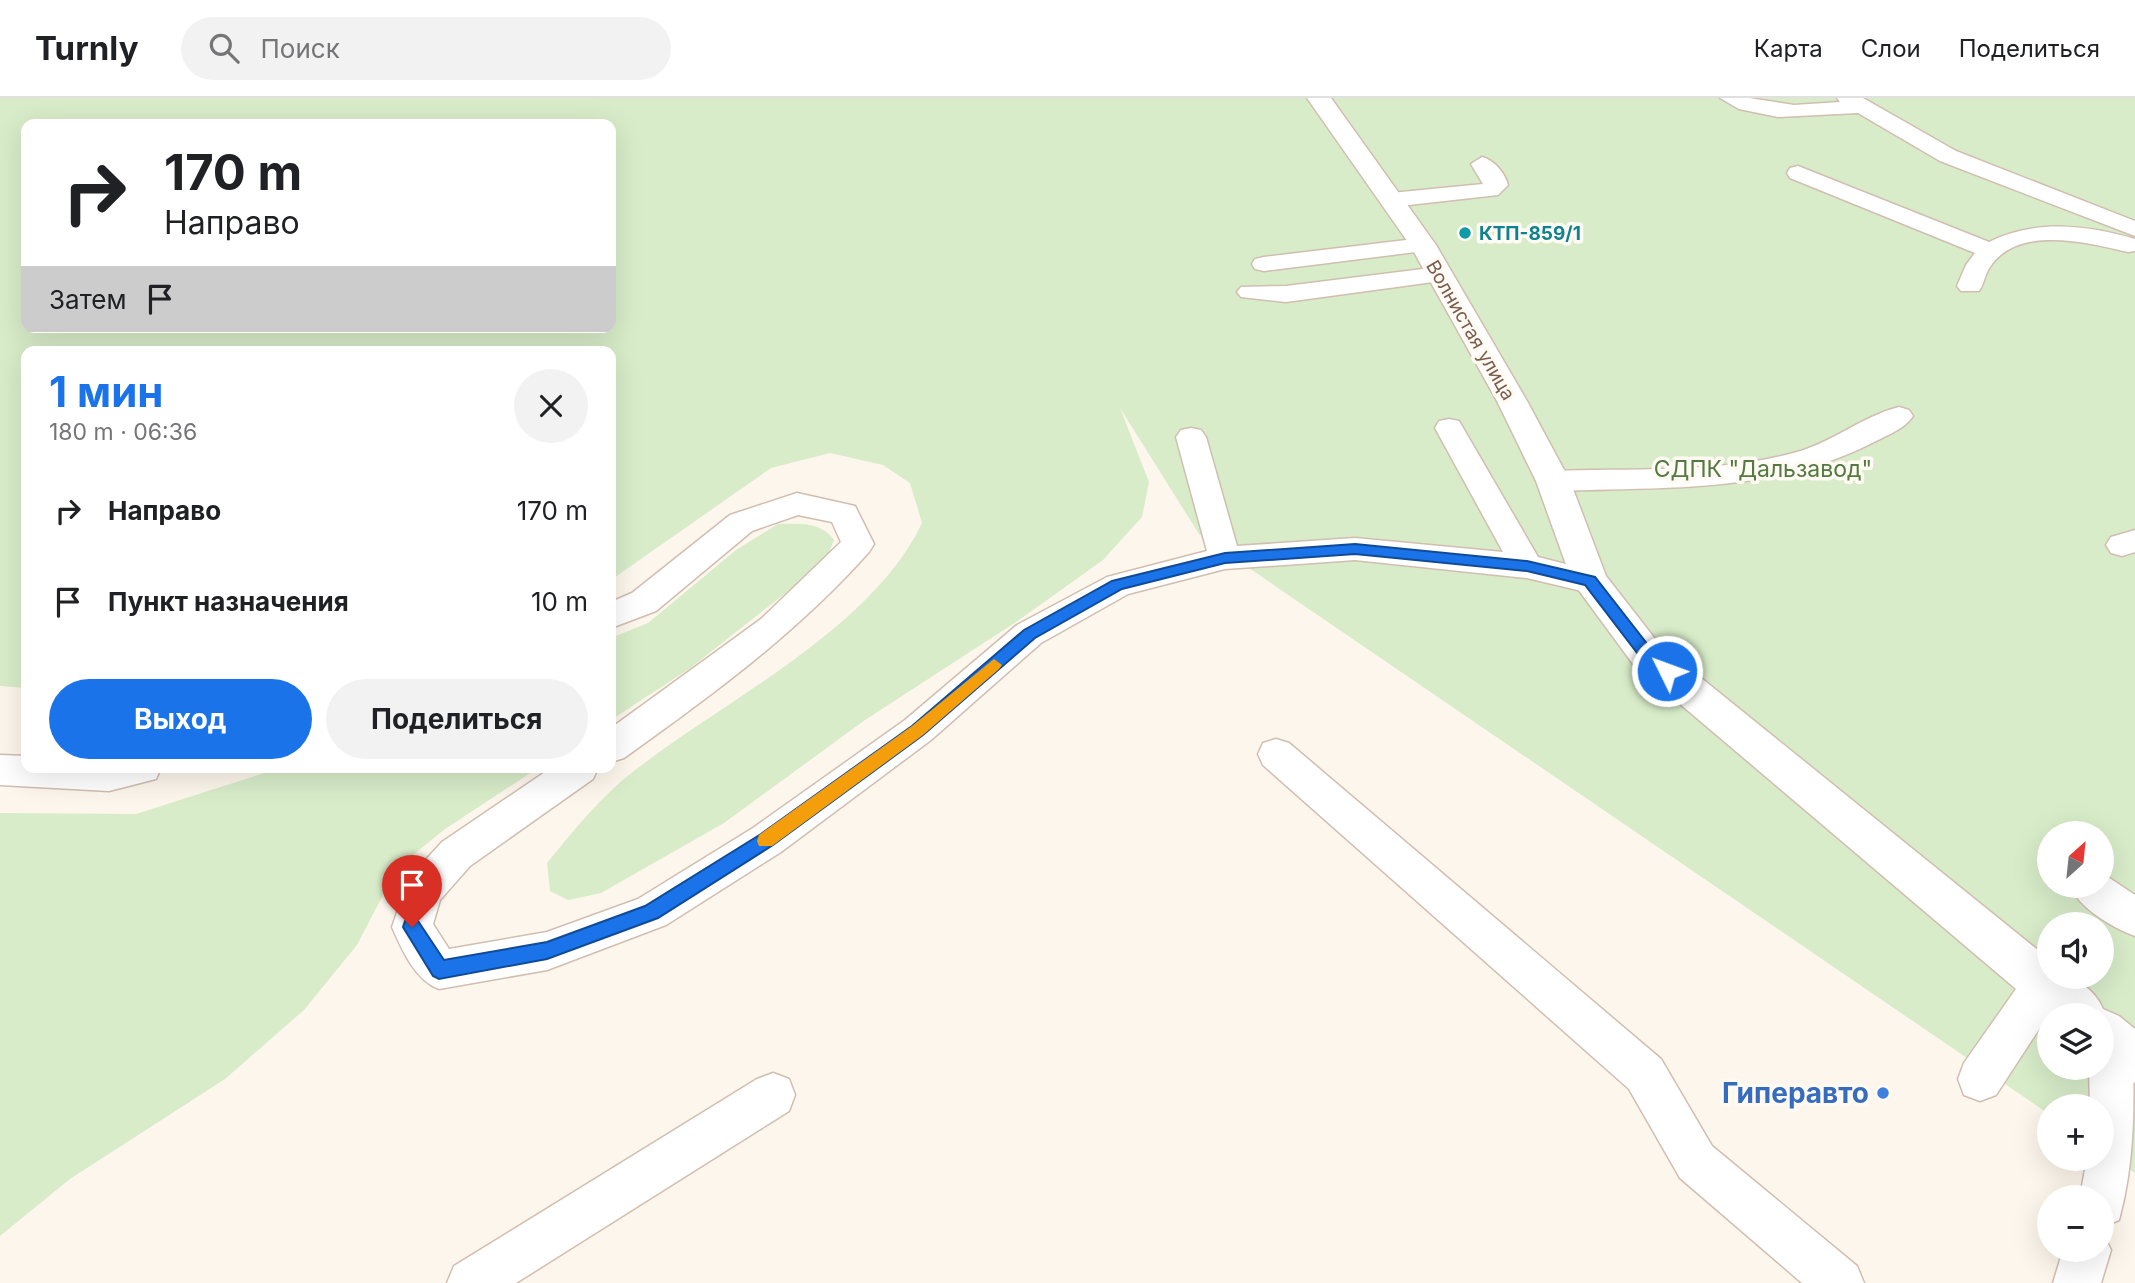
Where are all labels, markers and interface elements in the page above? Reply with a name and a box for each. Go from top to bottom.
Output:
search box [181,17,671,80]
text: Turnly [35,28,139,68]
icon: search [205,29,243,67]
text: Поиск [261,33,340,64]
text: Карта [1754,34,1823,63]
text: Слои [1861,34,1921,63]
text: Поделиться [1959,34,2100,63]
text: 170 m [164,143,302,202]
icon: right [49,147,140,238]
text: Направо [164,203,300,242]
place label: КТП-859/1 [1479,222,1581,245]
marker: КТП-859/1 [1457,225,1473,241]
street label: Волнистая улица [1421,256,1520,404]
icon: arrive [141,280,179,318]
text: Затем [49,284,127,315]
text: 1 мин [49,366,163,417]
button: close [514,369,588,443]
text: 180 m · 06:36 [49,418,197,446]
park label: СДПК "Дальзавод" [1654,455,1872,483]
icon: right [49,492,87,530]
text: Направо [108,495,221,526]
text: 170 m [517,495,588,526]
icon: arrive [49,583,87,621]
text: Пункт назначения [108,586,349,617]
text: 10 m [531,586,588,617]
position arrow [1630,634,1704,708]
button: Выход [49,679,312,759]
button: Поделиться [326,679,588,759]
north arrow [2037,821,2114,898]
map controls [2037,821,2114,1262]
pin [382,855,442,927]
icon: arrive [393,866,431,904]
button: sound [2037,912,2114,989]
button: layers [2037,1003,2114,1080]
place label: Гиперавто [1722,1076,1869,1110]
marker: Гиперавто [1875,1085,1891,1101]
button: + [2037,1094,2114,1171]
button: − [2037,1185,2114,1262]

